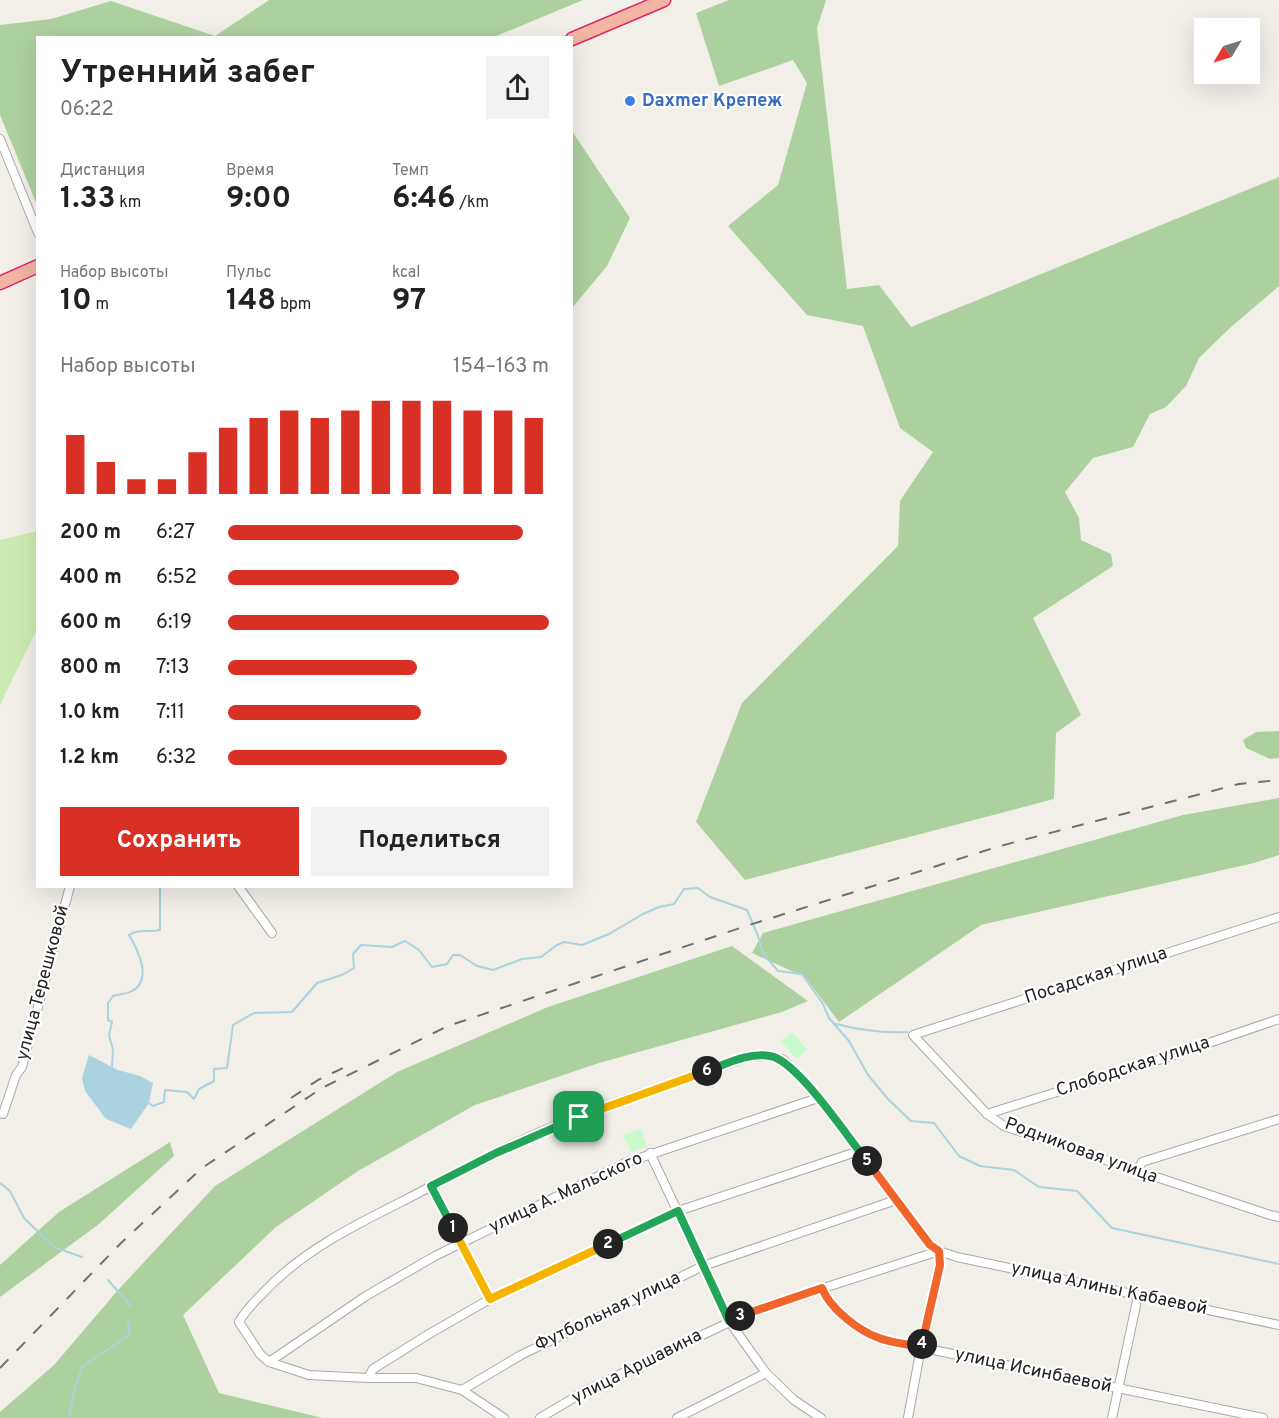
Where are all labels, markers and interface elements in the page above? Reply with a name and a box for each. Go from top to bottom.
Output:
north arrow [1194,18,1260,84]
map controls [1194,18,1260,84]
text: Утренний забег [60,53,315,95]
button: share [486,56,549,119]
place label: Daxmer Крепеж [642,90,783,113]
marker: Daxmer Крепеж [623,94,637,108]
text: 06:22 [60,97,114,123]
text: Дистанция [60,161,145,181]
text: Время [226,161,274,181]
text: Темп [392,161,429,181]
text: 1.33 [60,181,115,218]
text: 9:00 [226,181,291,218]
text: 6:46 [392,181,455,218]
text: km [115,193,141,213]
text: /km [455,193,489,213]
text: Набор высоты [60,263,168,283]
text: Пульс [226,263,272,283]
text: kcal [392,263,420,283]
text: 10 [60,283,92,320]
text: 148 [226,283,276,320]
text: 97 [392,283,426,320]
text: m [92,295,109,315]
text: bpm [276,295,311,315]
text: Набор высоты [60,354,196,380]
text: 154–163 m [453,354,549,380]
text: 200 m [60,520,121,546]
text: 6:27 [156,520,195,546]
text: 400 m [60,565,122,591]
text: 6:52 [156,565,197,591]
text: 600 m [60,610,121,636]
text: 6:19 [156,610,192,636]
text: 800 m [60,655,121,681]
text: 7:13 [156,655,190,681]
text: 1.0 km [60,700,120,726]
text: 7:11 [156,700,185,726]
text: 1.2 km [60,745,119,771]
text: 6:32 [156,745,196,771]
button: Сохранить [60,807,299,876]
button: Поделиться [311,807,549,876]
street label: улица Терешковой [11,903,75,1063]
street label: Посадская улица [1022,942,1170,1010]
street label: Слободская улица [1053,1031,1213,1103]
pin: 6 [692,1056,722,1086]
text: 6 [702,1061,712,1081]
pin [553,1091,604,1142]
icon: arrive [562,1100,595,1133]
street label: Родниковая улица [1001,1113,1161,1189]
pin: 5 [852,1146,882,1176]
street label: улица А. Мальского [485,1147,647,1239]
text: 5 [862,1151,872,1171]
pin: 1 [438,1213,468,1243]
text: 1 [450,1218,456,1238]
pin: 2 [593,1229,623,1259]
text: 2 [603,1234,613,1254]
street label: улица Алины Кабаевой [1009,1257,1209,1321]
street label: Футбольная улица [531,1267,685,1357]
pin: 3 [725,1301,755,1331]
text: 3 [735,1306,745,1326]
street label: улица Аршавина [568,1324,706,1410]
pin: 4 [907,1329,937,1359]
text: 4 [917,1334,927,1354]
street label: улица Исинбаевой [952,1343,1114,1399]

